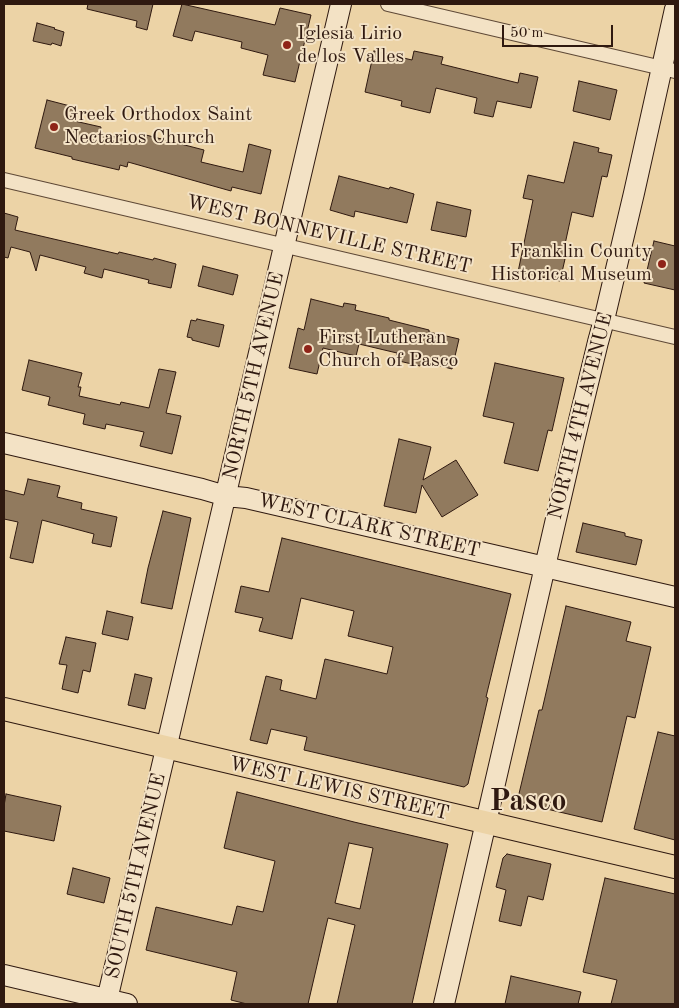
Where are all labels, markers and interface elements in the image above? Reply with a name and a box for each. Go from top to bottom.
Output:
scale bar [504,15,615,47]
place label: Iglesia Lirio de los Valles [297,22,404,69]
text: 50 m [510,26,544,41]
marker: Iglesia Lirio de los Valles [281,39,293,51]
place label: Greek Orthodox Saint Nectarios Church [64,103,252,150]
marker: Greek Orthodox Saint Nectarios Church [48,121,60,133]
street label: WEST BONNEVILLE STREET [184,190,474,280]
place label: Franklin County Historical Museum [490,240,652,287]
marker: Franklin County Historical Museum [656,258,668,270]
street label: NORTH 5TH AVENUE [218,270,290,482]
street label: NORTH 4TH AVENUE [544,310,618,522]
place label: First Lutheran Church of Pasco [318,326,458,373]
marker: First Lutheran Church of Pasco [302,343,314,355]
street label: WEST CLARK STREET [255,489,483,563]
street label: WEST LEWIS STREET [227,752,451,826]
street label: SOUTH 5TH AVENUE [101,771,171,981]
district label: Pasco [489,784,567,820]

